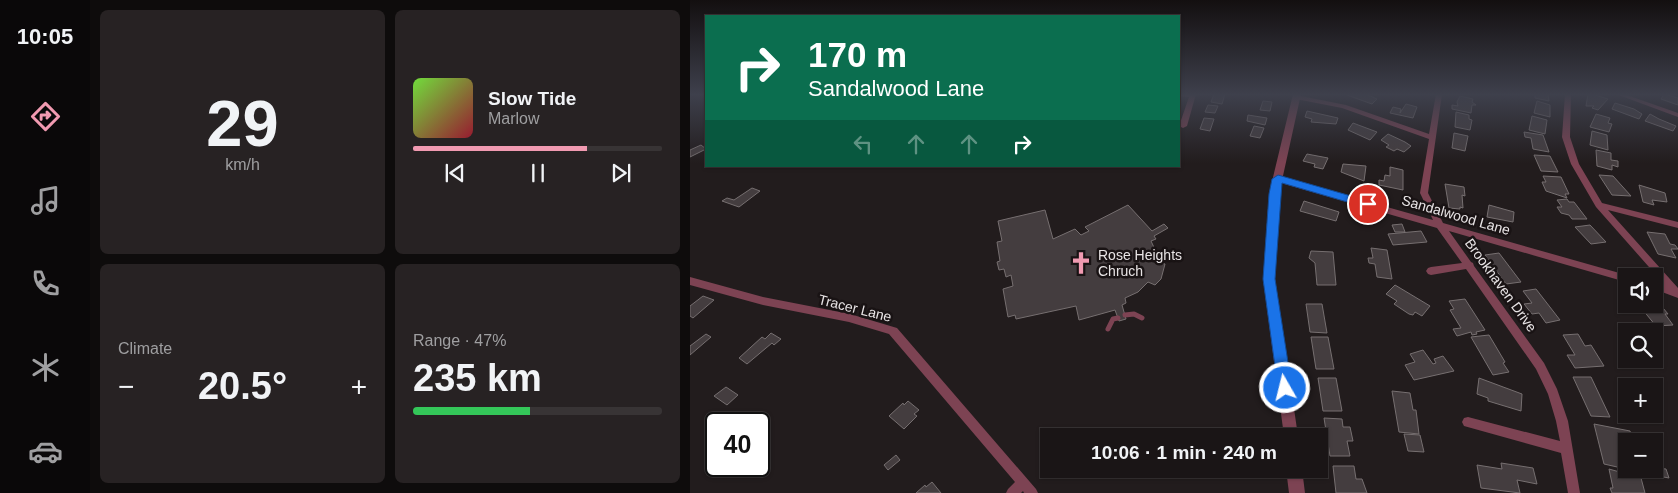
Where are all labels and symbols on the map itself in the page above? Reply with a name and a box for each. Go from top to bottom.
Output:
pin [1347,183,1389,225]
street label: Sandalwood Lane [1400,192,1512,238]
street label: Brookhaven Drive [1462,235,1540,335]
place label: Rose Heights Chruch [1098,247,1182,279]
church icon: Rose Heights Chruch [1068,250,1094,276]
street label: Tracer Lane [817,291,894,325]
position arrow [1258,361,1310,413]
speed limit sign: 40 [705,412,770,477]

